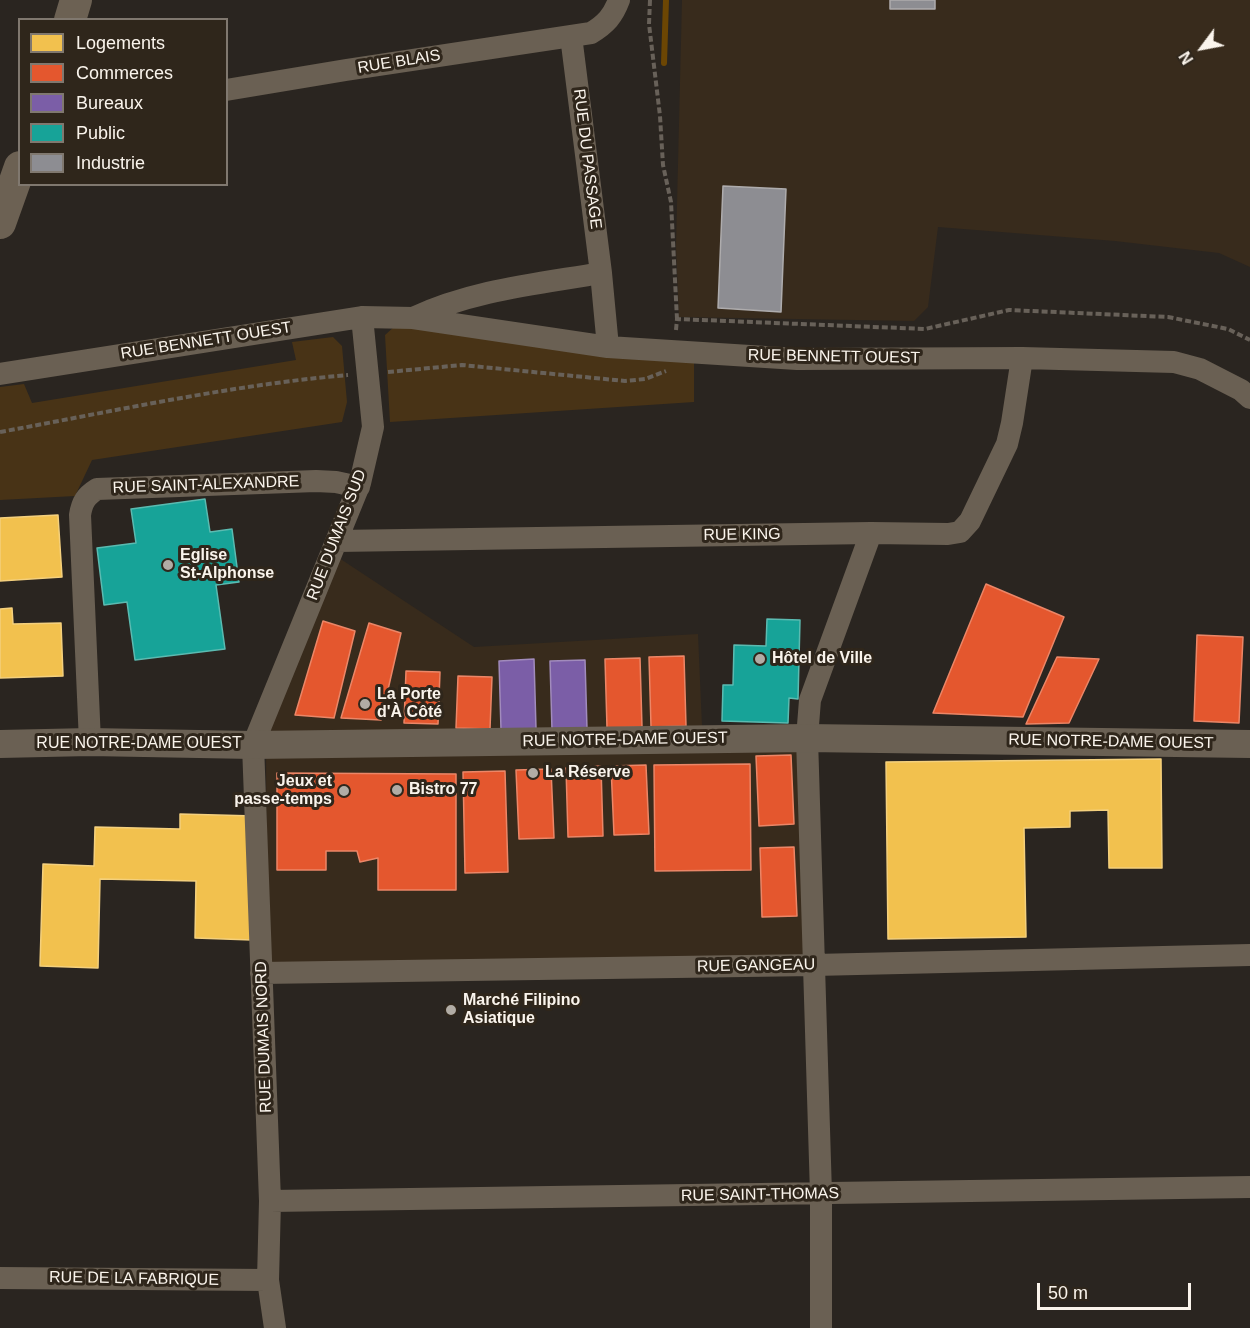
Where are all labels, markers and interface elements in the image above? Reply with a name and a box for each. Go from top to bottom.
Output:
legend [18,18,228,186]
north arrow [1172,18,1232,78]
text: Logements [76,33,165,53]
street label: RUE BLAIS [356,46,442,78]
text: N [1176,48,1197,67]
text: Commerces [76,63,173,83]
street label: RUE DU PASSAGE [569,88,605,230]
text: Bureaux [76,93,143,113]
text: Public [76,123,125,143]
text: Industrie [76,153,145,173]
street label: RUE BENNETT OUEST [119,318,293,364]
street label: RUE BENNETT OUEST [748,346,920,368]
street label: RUE DUMAIS SUD [303,467,371,603]
street label: RUE SAINT-ALEXANDRE [112,472,300,498]
street label: RUE KING [703,525,781,545]
place label: Eglise St-Alphonse [180,546,274,584]
marker: Eglise St-Alphonse [161,558,175,572]
place label: Hôtel de Ville [772,649,872,669]
marker: Hôtel de Ville [753,652,767,666]
place label: La Porte d'À Côté [377,685,442,723]
marker: La Porte d'À Côté [358,697,372,711]
street label: RUE NOTRE-DAME OUEST [522,729,728,751]
street label: RUE NOTRE-DAME OUEST [1008,731,1214,753]
street label: RUE NOTRE-DAME OUEST [36,734,242,754]
place label: La Réserve [545,763,630,783]
marker: La Réserve [526,766,540,780]
place label: Jeux et passe-temps [234,772,332,810]
place label: Bistro 77 [409,780,477,800]
marker: Bistro 77 [390,783,404,797]
marker: Jeux et passe-temps [337,784,351,798]
street label: RUE GANGEAU [697,955,815,977]
street label: RUE DUMAIS NORD [252,961,276,1113]
place label: Marché Filipino Asiatique [463,991,580,1029]
marker: Marché Filipino Asiatique [444,1003,458,1017]
street label: RUE SAINT-THOMAS [681,1184,839,1206]
street label: RUE DE LA FABRIQUE [49,1268,219,1290]
scale bar [1040,1271,1194,1309]
text: 50 m [1048,1283,1088,1303]

